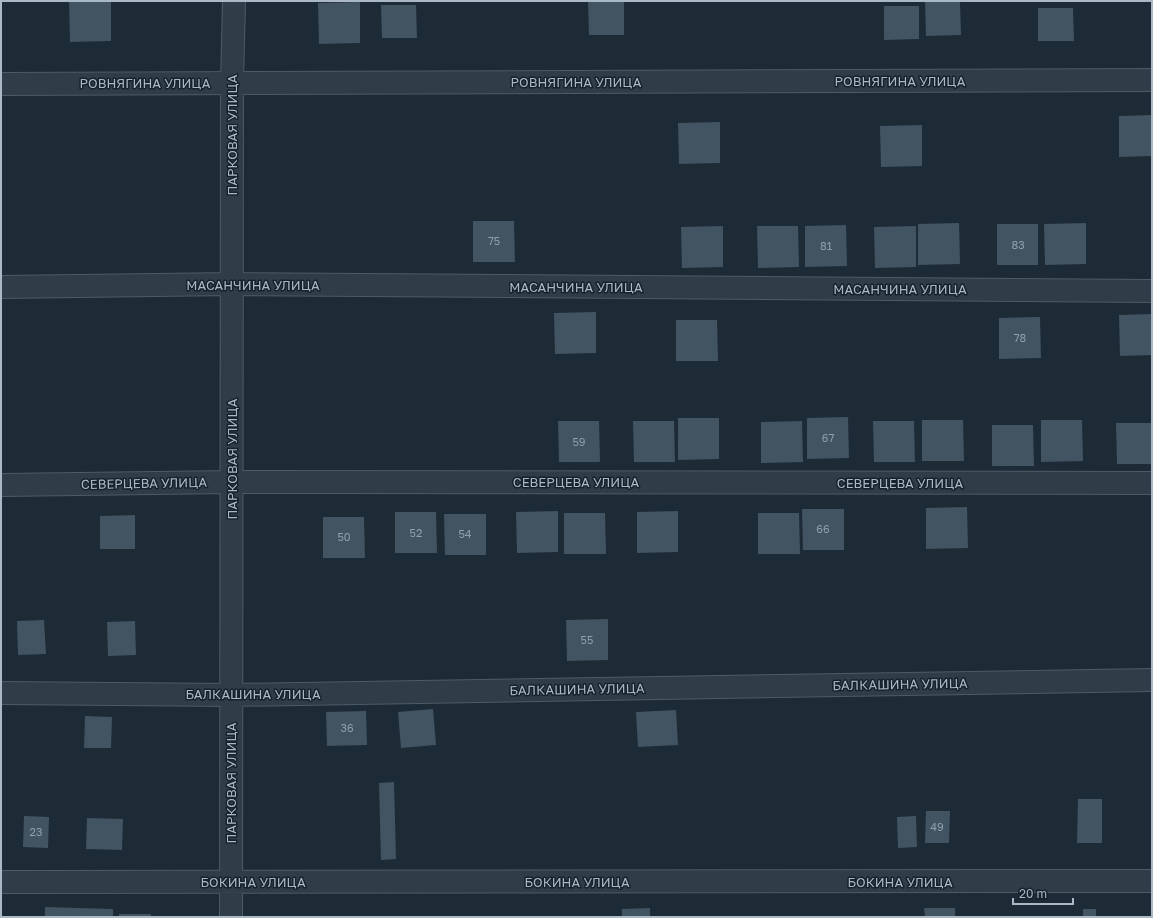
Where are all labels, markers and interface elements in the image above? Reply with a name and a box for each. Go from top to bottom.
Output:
street label: РОВНЯГИНА УЛИЦА [835,73,966,89]
street label: ПАРКОВАЯ УЛИЦА [224,74,240,195]
street label: РОВНЯГИНА УЛИЦА [511,74,642,90]
street label: РОВНЯГИНА УЛИЦА [80,75,211,91]
house number: 75 [488,234,500,247]
house number: 83 [1011,238,1025,251]
house number: 81 [820,239,832,252]
street label: МАСАНЧИНА УЛИЦА [186,277,320,293]
street label: МАСАНЧИНА УЛИЦА [509,279,643,295]
street label: МАСАНЧИНА УЛИЦА [833,281,967,297]
house number: 78 [1014,331,1027,344]
street label: ПАРКОВАЯ УЛИЦА [224,398,240,519]
house number: 67 [822,431,834,444]
house number: 59 [572,435,586,448]
street label: СЕВЕРЦЕВА УЛИЦА [81,474,208,492]
street label: СЕВЕРЦЕВА УЛИЦА [513,474,639,490]
street label: СЕВЕРЦЕВА УЛИЦА [837,475,963,491]
house number: 66 [816,522,830,535]
house number: 52 [410,526,422,539]
house number: 54 [458,527,472,540]
house number: 50 [337,530,351,543]
house number: 55 [581,633,593,646]
street label: БАЛКАШИНА УЛИЦА [832,675,968,693]
street label: БАЛКАШИНА УЛИЦА [509,680,645,698]
street label: БАЛКАШИНА УЛИЦА [185,686,321,702]
house number: 36 [340,721,354,734]
street label: ПАРКОВАЯ УЛИЦА [223,722,239,843]
house number: 49 [930,820,944,833]
house number: 23 [30,825,42,838]
street label: БОКИНА УЛИЦА [200,874,306,890]
street label: БОКИНА УЛИЦА [524,874,630,890]
street label: БОКИНА УЛИЦА [847,874,953,890]
scale bar [1013,880,1073,906]
text: 20 m [1019,886,1047,901]

